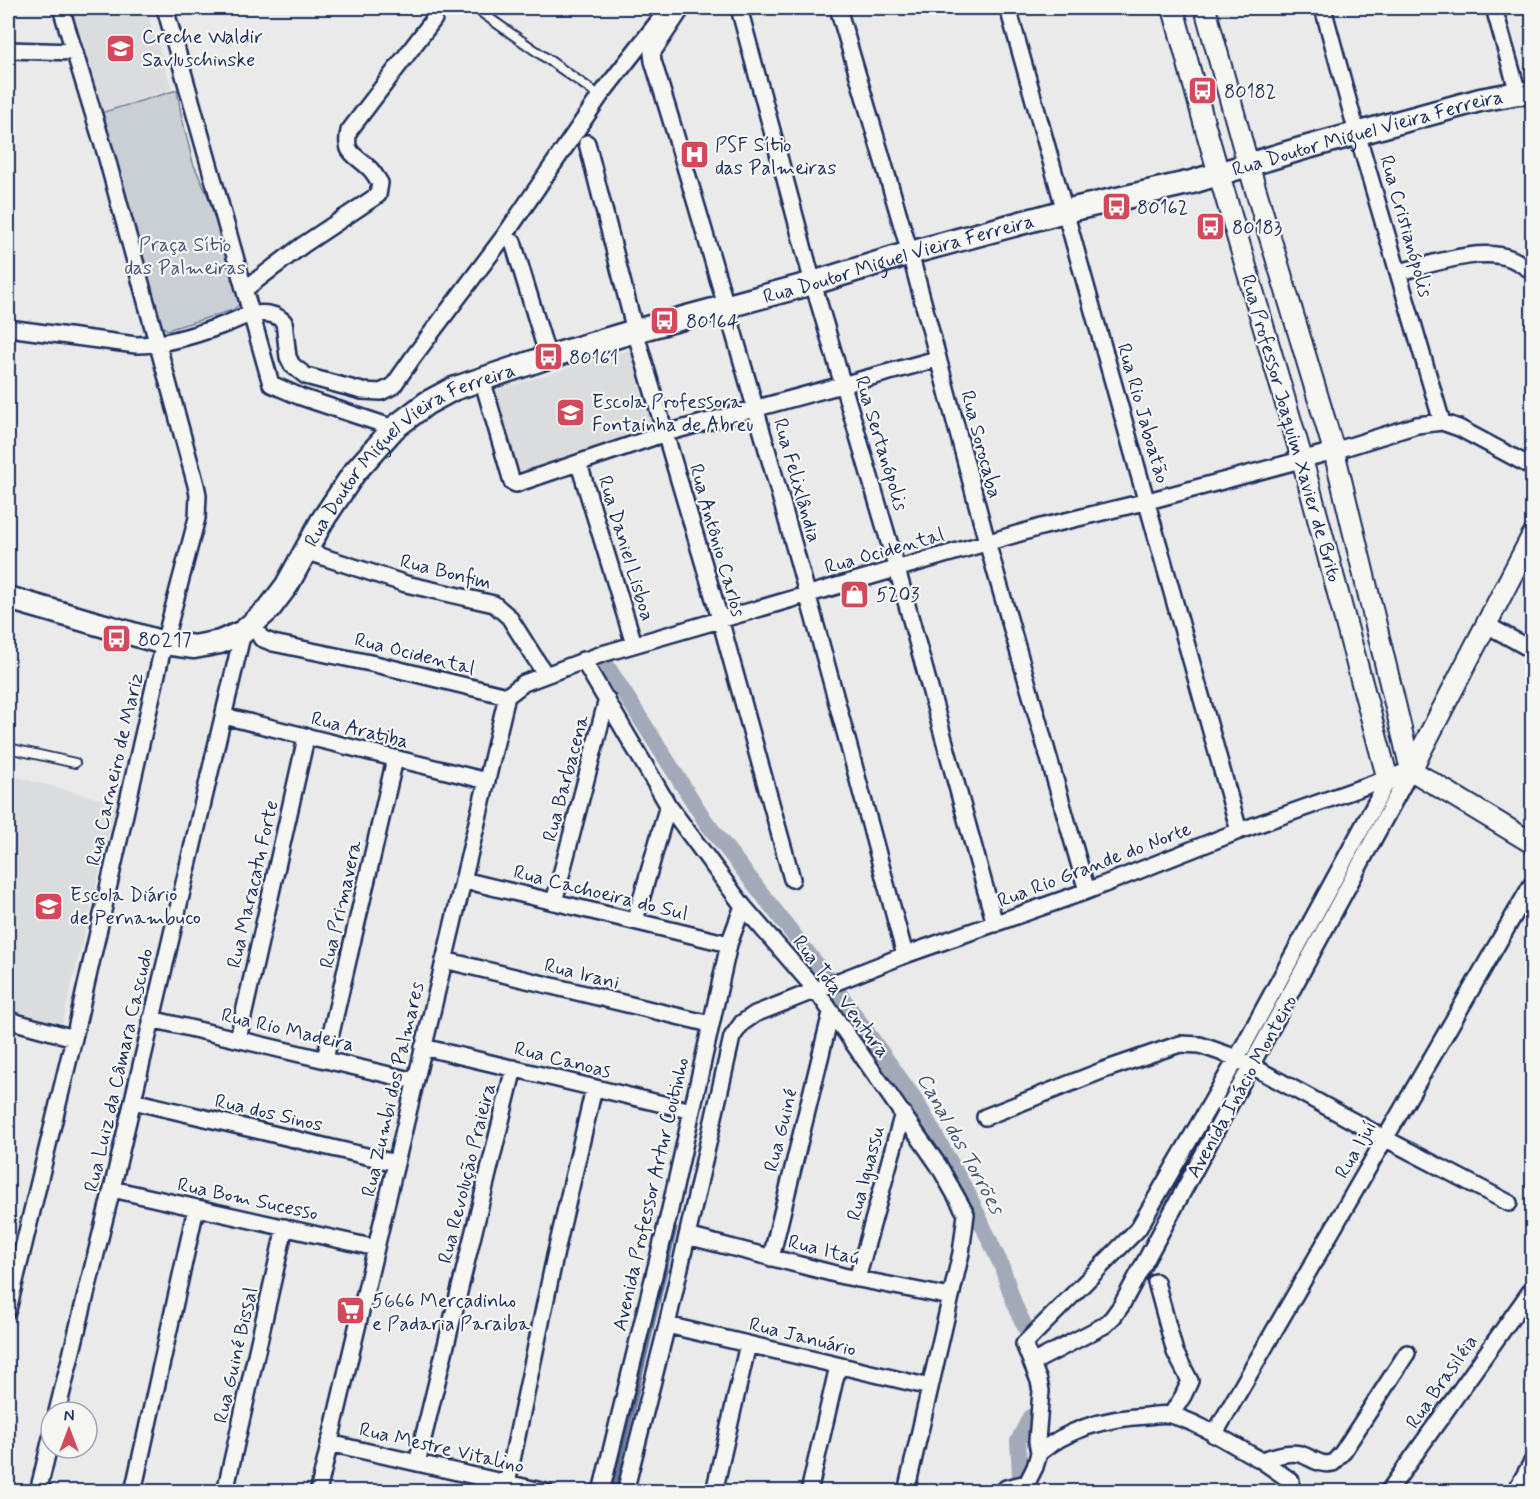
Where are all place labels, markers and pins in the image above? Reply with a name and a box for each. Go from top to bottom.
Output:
place label: Creche Waldir Savluschinske [142,24,263,74]
school or university icon: Creche Waldir Savluschinske [105,32,137,64]
bus stop icon: 80182 [1187,75,1219,107]
place label: 80182 [1224,79,1276,106]
place label: PSF Sítio das Palmeiras [715,132,837,182]
hospital icon: PSF Sítio das Palmeiras [678,139,710,171]
bus stop icon: 80162 [1100,191,1132,223]
place label: 80162 [1137,195,1188,222]
bus stop icon: 80183 [1195,211,1227,243]
place label: 80183 [1232,215,1282,242]
bus stop icon: 80164 [649,305,681,337]
place label: 80164 [686,309,739,336]
bus stop icon: 80161 [532,341,564,373]
place label: 80161 [569,345,618,372]
place label: Escola Professora Fontainha de Abreu [592,389,753,439]
school or university icon: Escola Professora Fontainha de Abreu [555,397,587,429]
shop icon: 5203 [839,578,871,610]
place label: 5203 [876,582,920,609]
bus stop icon: 80217 [101,623,133,655]
place label: 80217 [138,627,192,654]
place label: Escola Diário de Pernambuco [70,882,201,932]
school or university icon: Escola Diário de Pernambuco [33,890,65,922]
place label: 5666 Mercadinho e Padaria Paraiba [372,1288,531,1338]
supermarket icon: 5666 Mercadinho e Padaria Paraiba [335,1295,367,1327]

